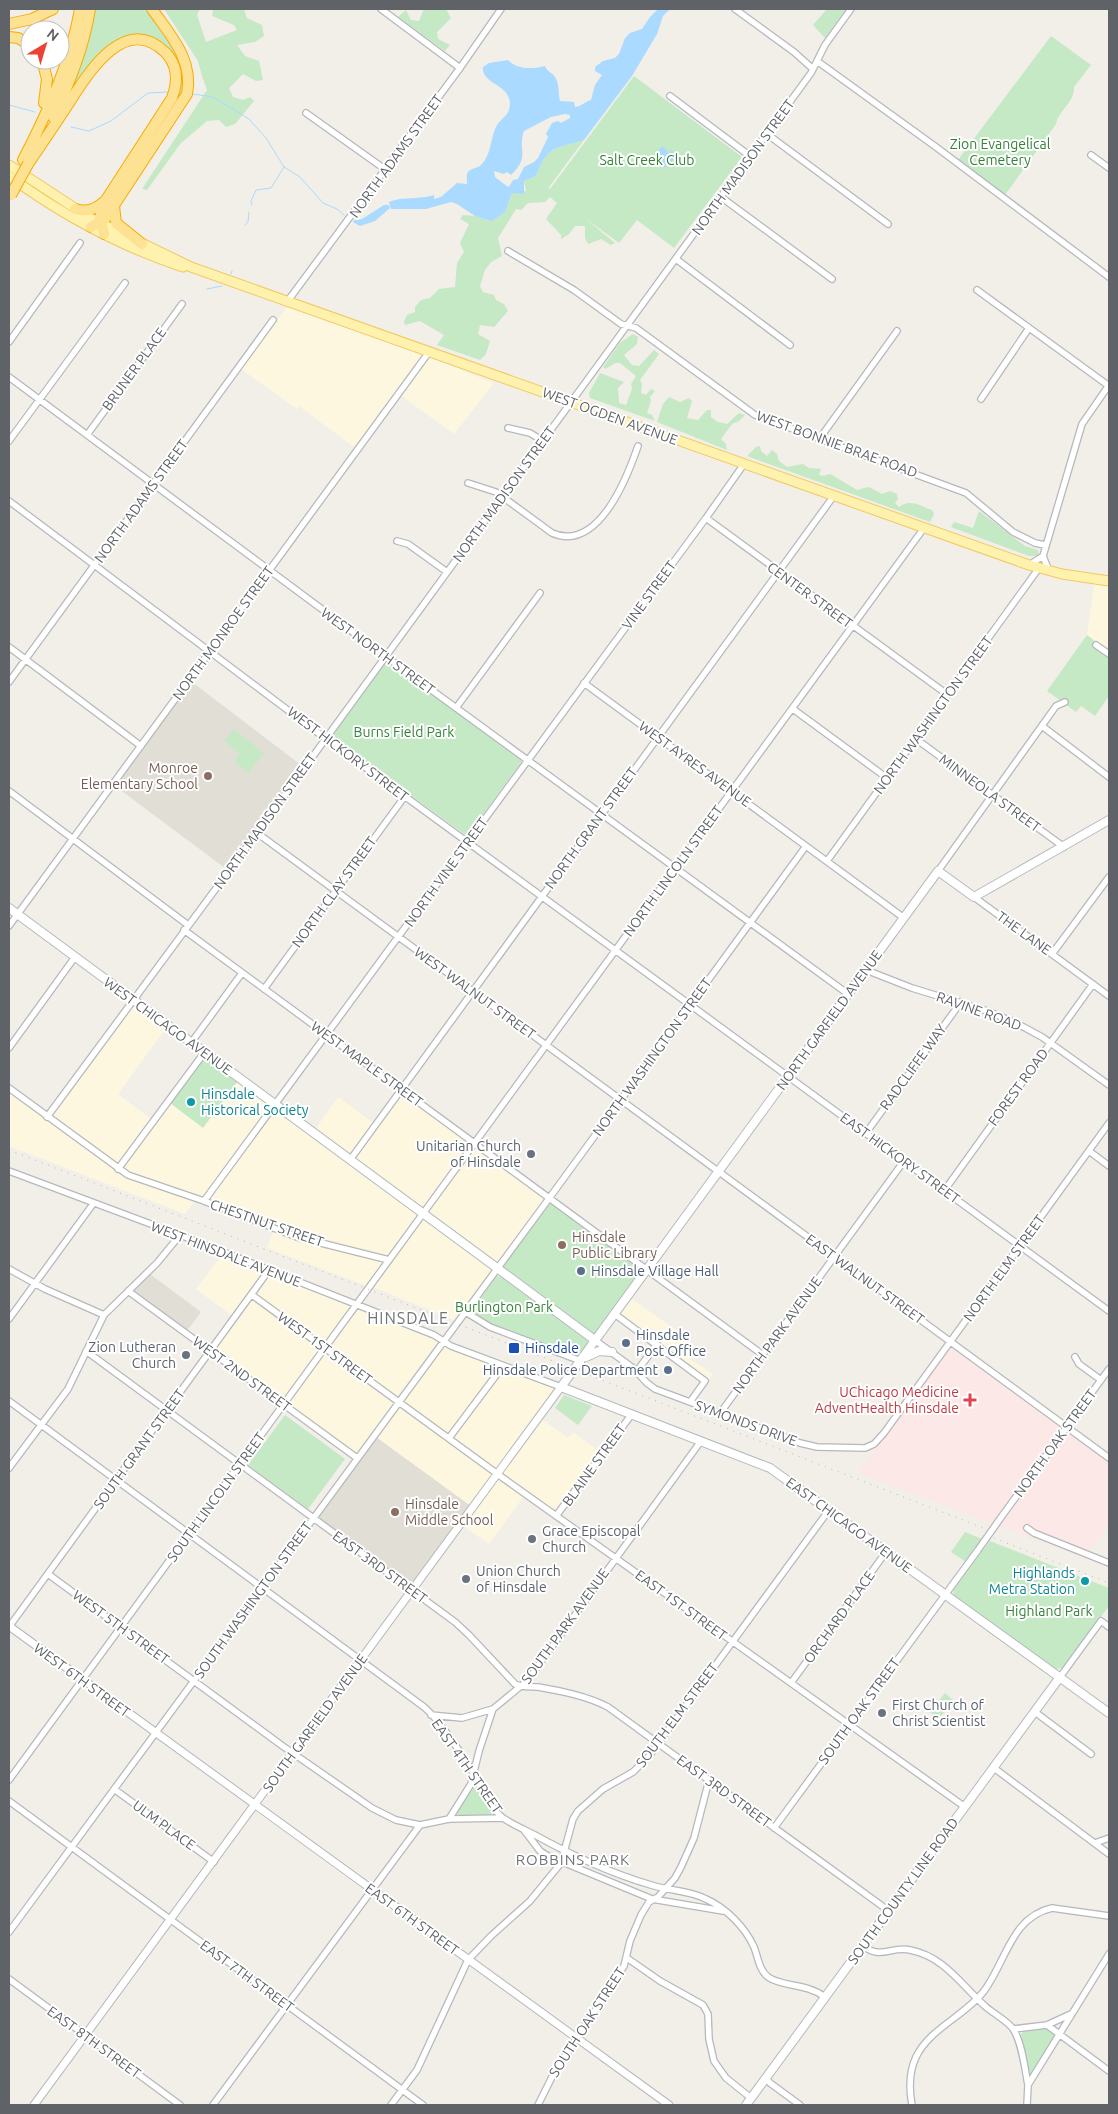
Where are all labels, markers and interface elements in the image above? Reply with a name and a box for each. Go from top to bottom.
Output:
north arrow [20,20,70,70]
text: N [44,25,62,44]
street label: NORTH ADAMS STREET [346,91,446,221]
street label: NORTH MADISON STREET [688,96,798,238]
park label: Zion Evangelical Cemetery [950,136,1051,168]
park label: Salt Creek Club [600,152,694,168]
street label: BRUNER PLACE [99,324,169,413]
street label: WEST OGDEN AVENUE [540,384,680,448]
street label: WEST BONNIE BRAE ROAD [754,407,920,481]
street label: NORTH MADISON STREET [449,423,559,565]
street label: NORTH ADAMS STREET [91,436,191,566]
street label: VINE STREET [619,557,679,632]
street label: CENTER STREET [764,559,856,631]
street label: NORTH MONROE STREET [169,563,277,703]
street label: WEST NORTH STREET [318,604,438,698]
street label: NORTH WASHINGTON STREET [870,633,996,797]
street label: WEST HICKORY STREET [284,703,412,805]
street label: WEST AYRES AVENUE [636,718,754,810]
park label: Burns Field Park [354,724,454,740]
street label: NORTH MADISON STREET [210,750,320,892]
street label: MINNEOLA STREET [936,751,1044,835]
place label: Monroe Elementary School [81,760,198,792]
street label: NORTH GRANT STREET [542,764,641,892]
marker: Monroe Elementary School [202,770,214,782]
street label: NORTH LINCOLN STREET [620,802,726,940]
street label: NORTH VINE STREET [401,814,491,930]
street label: NORTH CLAY STREET [288,833,380,951]
street label: THE LANE [994,908,1054,958]
street label: WEST WALNUT STREET [411,944,539,1042]
street label: NORTH GARFIELD AVENUE [773,947,885,1093]
street label: WEST CHICAGO AVENUE [101,974,235,1078]
street label: NORTH WASHINGTON STREET [589,975,715,1139]
street label: RAVINE ROAD [934,988,1024,1034]
street label: WEST MAPLE STREET [308,1018,426,1110]
street label: RADCLIFFE WAY [876,1021,950,1113]
street label: FOREST ROAD [985,1045,1051,1129]
place label: Hinsdale Historical Society [201,1086,309,1118]
marker: Hinsdale Historical Society [185,1096,197,1108]
street label: EAST HICKORY STREET [837,1109,963,1207]
place label: Unitarian Church of Hinsdale [416,1138,521,1170]
marker: Unitarian Church of Hinsdale [525,1148,537,1160]
street label: CHESTNUT STREET [208,1196,326,1250]
street label: NORTH ELM STREET [960,1211,1048,1324]
street label: WEST HINSDALE AVENUE [149,1218,303,1290]
place label: Hinsdale Public Library [572,1229,657,1261]
street label: EAST WALNUT STREET [803,1231,928,1327]
marker: Hinsdale Public Library [556,1239,568,1251]
place label: Hinsdale Village Hall [591,1263,719,1279]
marker: Hinsdale Village Hall [575,1265,587,1277]
street label: NORTH PARK AVENUE [729,1273,825,1396]
park label: Burlington Park [455,1299,553,1315]
street label: WEST 1ST STREET [275,1308,375,1388]
district label: HINSDALE [367,1309,449,1327]
place label: Hinsdale Post Office [636,1327,706,1359]
street label: WEST 2ND STREET [190,1333,294,1415]
marker: Hinsdale Post Office [620,1337,632,1349]
place label: Zion Lutheran Church [88,1339,176,1371]
place label: Hinsdale [525,1340,579,1356]
marker: Hinsdale [507,1341,521,1355]
marker: Zion Lutheran Church [180,1349,192,1361]
place label: Hinsdale Police Department [483,1362,658,1378]
marker: Hinsdale Police Department [662,1364,674,1376]
place label: UChicago Medicine AdventHealth Hinsdale [815,1384,959,1416]
street label: SOUTH GRANT STREET [90,1386,188,1512]
street label: NORTH OAK STREET [1011,1386,1100,1500]
marker: UChicago Medicine AdventHealth Hinsdale [963,1393,977,1407]
street label: SYMONDS DRIVE [693,1397,800,1449]
street label: BLAINE STREET [559,1421,629,1509]
street label: SOUTH LINCOLN STREET [164,1429,268,1565]
street label: EAST CHICAGO AVENUE [783,1474,915,1576]
place label: Hinsdale Middle School [405,1496,494,1528]
marker: Hinsdale Middle School [389,1506,401,1518]
street label: SOUTH WASHINGTON STREET [191,1518,315,1681]
place label: Grace Episcopal Church [542,1523,641,1555]
street label: EAST 3RD STREET [330,1527,430,1607]
marker: Grace Episcopal Church [526,1533,538,1545]
place label: Union Church of Hinsdale [476,1563,561,1595]
street label: SOUTH PARK AVENUE [518,1565,612,1687]
place label: Highlands Metra Station [989,1565,1075,1597]
street label: EAST 1ST STREET [632,1566,730,1644]
street label: ORCHARD PLACE [800,1568,878,1666]
marker: Union Church of Hinsdale [460,1573,472,1585]
marker: Highlands Metra Station [1079,1575,1091,1587]
street label: WEST 5TH STREET [70,1587,172,1667]
park label: Highland Park [1005,1603,1093,1619]
street label: WEST 6TH STREET [31,1640,133,1720]
street label: SOUTH GARFIELD AVENUE [259,1651,371,1795]
street label: SOUTH OAK STREET [815,1655,903,1767]
street label: SOUTH ELM STREET [633,1660,721,1770]
place label: First Church of Christ Scientist [892,1697,986,1729]
marker: First Church of Christ Scientist [876,1707,888,1719]
street label: EAST 4TH STREET [428,1716,506,1816]
street label: EAST 3RD STREET [674,1751,774,1831]
street label: ULM PLACE [130,1797,198,1853]
street label: SOUTH COUNTY LINE ROAD [844,1815,962,1967]
district label: ROBBINS PARK [516,1851,630,1868]
street label: EAST 6TH STREET [362,1880,462,1958]
street label: EAST 7TH STREET [197,1937,297,2015]
street label: SOUTH OAK STREET [546,1964,629,2080]
street label: EAST 8TH STREET [44,2003,144,2081]

